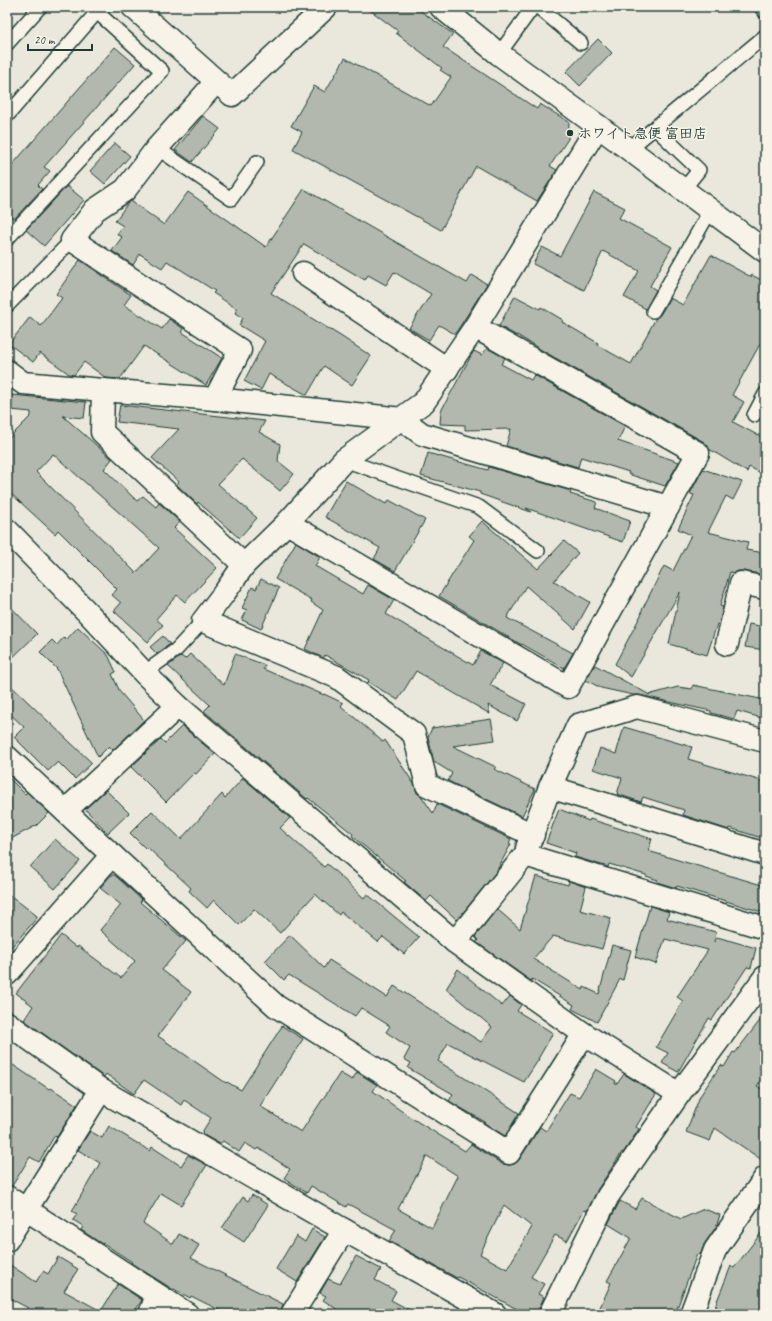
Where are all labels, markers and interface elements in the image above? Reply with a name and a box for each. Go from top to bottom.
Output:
scale bar [28,26,92,52]
text: 20 m [34,32,56,48]
place label: ホワイト急便 富田店 [578,125,707,142]
marker: ホワイト急便 富田店 [565,128,575,138]

